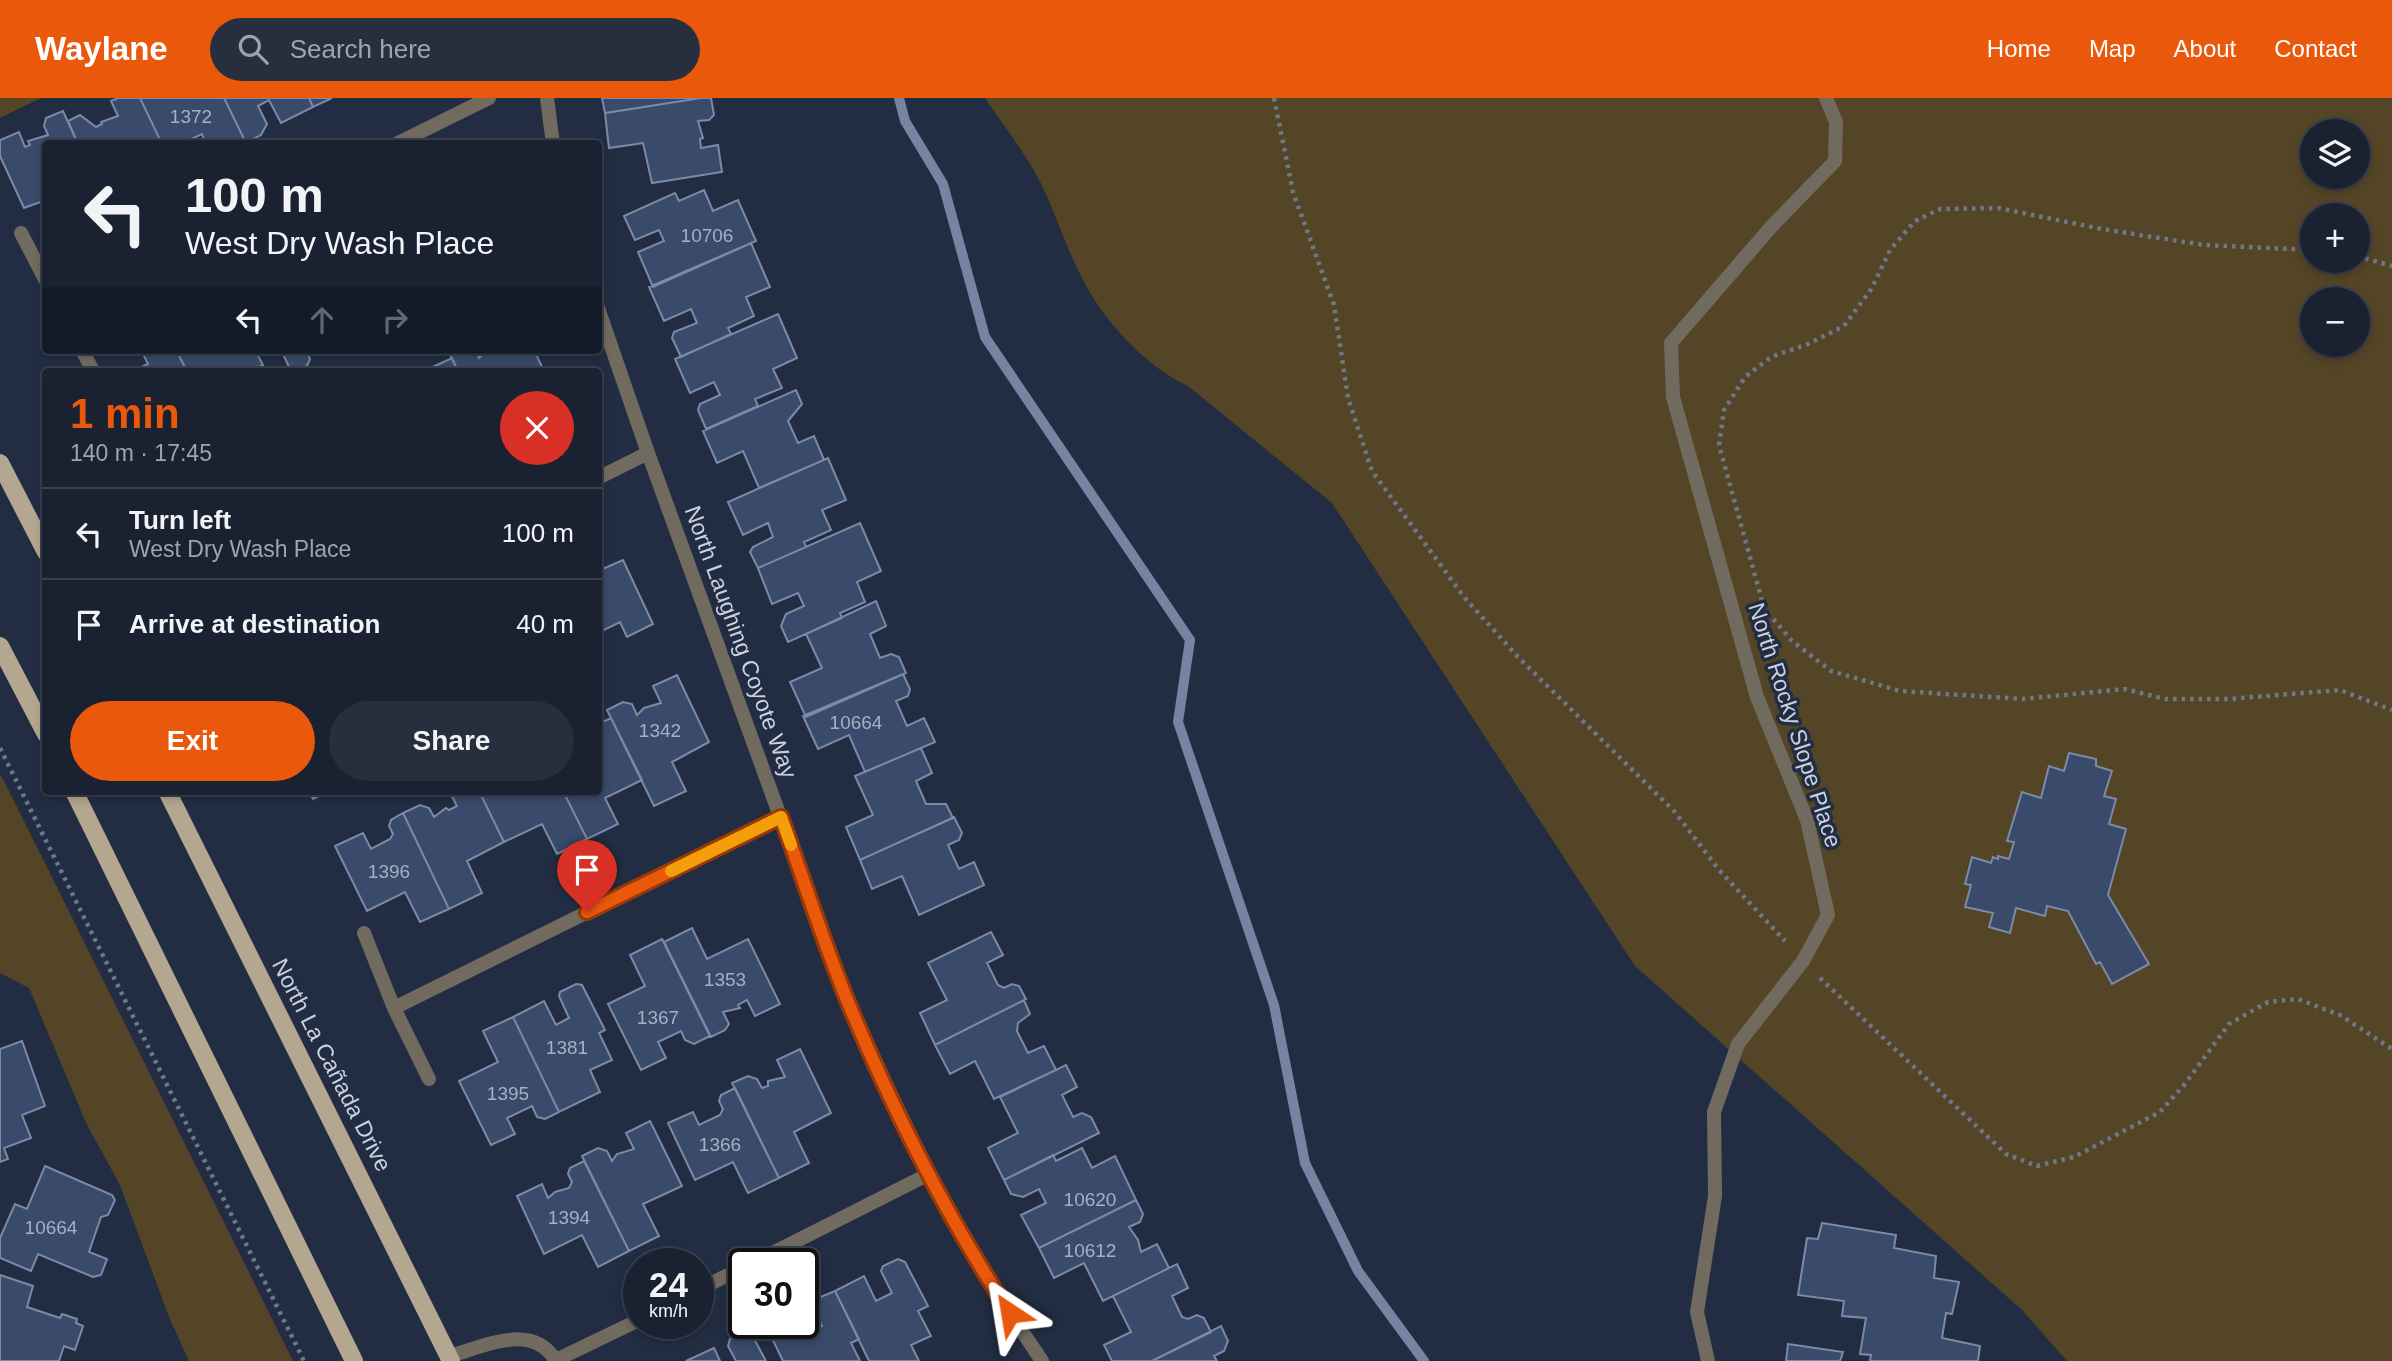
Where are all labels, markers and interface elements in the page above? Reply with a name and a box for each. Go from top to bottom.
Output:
search box [210,18,700,81]
text: Waylane [35,30,168,67]
icon: search [234,30,272,68]
text: Search here [290,34,431,64]
text: Home [1987,35,2051,62]
text: Map [2089,35,2136,62]
text: About [2174,35,2236,62]
text: Contact [2274,35,2357,62]
house number: 1372 [170,106,212,127]
map controls [2300,119,2370,357]
button: layers [2300,119,2370,189]
icon: left [70,168,161,259]
text: 100 m [185,168,324,222]
button: + [2300,203,2370,273]
text: West Dry Wash Place [185,225,494,261]
house number: 10706 [681,225,733,246]
button: − [2300,287,2370,357]
icon: left [230,301,268,339]
icon: ahead [303,301,341,339]
icon: right [376,301,414,339]
text: 1 min [70,390,180,437]
button: close [500,391,574,465]
text: 140 m · 17:45 [70,440,212,466]
street label: North Laughing Coyote Way [680,502,803,782]
text: Turn left [129,505,231,535]
icon: left [70,515,108,553]
text: 100 m [502,518,574,548]
text: West Dry Wash Place [129,536,351,562]
street label: North Rocky Slope Place [1743,599,1847,851]
icon: arrive [70,606,108,644]
text: Arrive at destination [129,609,380,639]
text: 40 m [516,609,574,639]
button: Exit [70,701,315,781]
button: Share [329,701,574,781]
house number: 10664 [830,712,883,733]
house number: 1342 [639,720,681,741]
pin [557,840,617,912]
icon: arrive [568,851,606,889]
house number: 1396 [368,861,410,882]
street label: North La Cañada Drive [267,954,397,1176]
house number: 1353 [704,969,746,990]
house number: 1367 [637,1007,679,1028]
house number: 1381 [546,1037,588,1058]
house number: 1395 [487,1083,529,1104]
house number: 1366 [699,1134,741,1155]
house number: 10620 [1064,1189,1116,1210]
house number: 1394 [548,1207,591,1228]
house number: 10664 [25,1217,78,1238]
house number: 10612 [1064,1240,1116,1261]
speed limit sign: 30 [728,1248,819,1339]
text: 24 [649,1265,688,1304]
position arrow [973,1276,1047,1350]
text: km/h [649,1301,688,1321]

